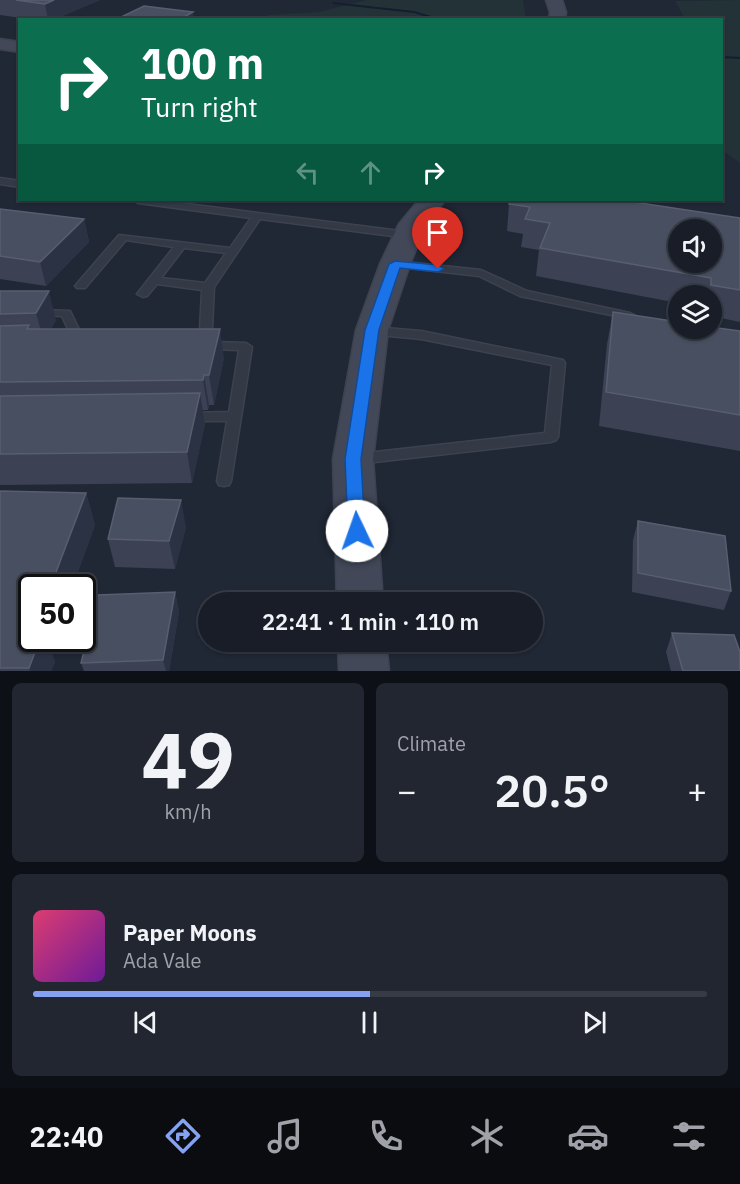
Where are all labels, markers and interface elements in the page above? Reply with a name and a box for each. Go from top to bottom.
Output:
text: 100 m [141,36,264,91]
icon: right [42,42,120,120]
text: Turn right [141,89,258,124]
icon: left [291,156,324,189]
icon: ahead [354,156,387,189]
icon: right [417,156,450,189]
pin [412,207,463,269]
icon: arrive [421,216,454,249]
map controls [668,219,722,339]
button: sound [668,219,722,273]
button: layers [668,285,722,339]
position arrow [325,499,389,563]
speed limit sign: 50 [18,574,96,652]
text: 22:41 · 1 min · 110 m [262,607,479,636]
text: 49 [141,708,235,809]
text: Climate [397,730,466,757]
text: 20.5° [494,761,610,819]
text: − [397,769,417,812]
text: + [687,769,707,812]
text: km/h [164,798,212,825]
text: Paper Moons [123,918,256,947]
text: Ada Vale [123,947,202,974]
icon: previous [129,1006,162,1039]
icon: pause [353,1006,386,1039]
icon: next [578,1006,611,1039]
icon: directions [162,1115,204,1157]
icon: music [264,1115,306,1157]
icon: phone [365,1115,407,1157]
icon: climate [466,1115,508,1157]
icon: car [567,1115,609,1157]
icon: filters [668,1115,710,1157]
text: 22:40 [30,1119,103,1154]

